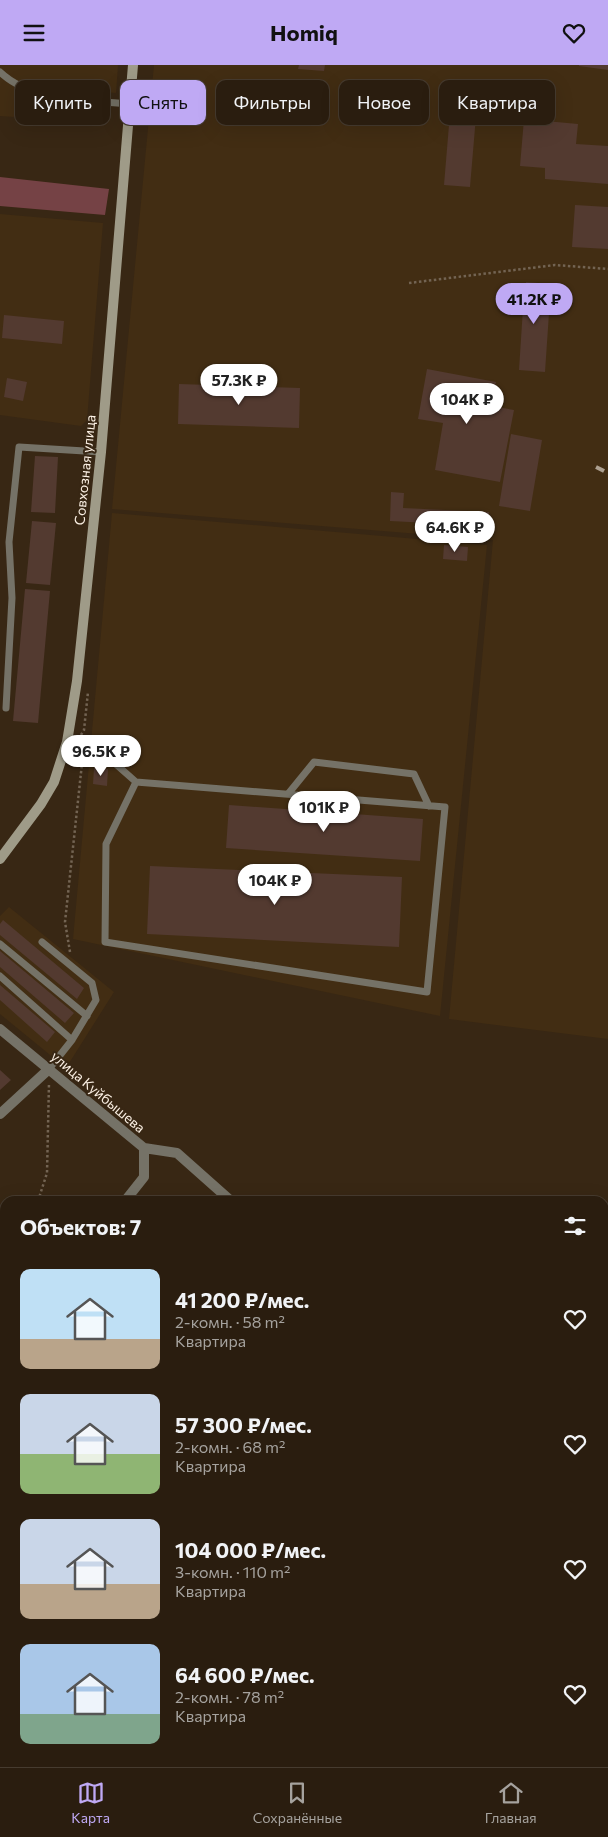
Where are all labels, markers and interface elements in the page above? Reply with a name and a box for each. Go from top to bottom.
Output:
icon: menu [20,19,48,47]
text: Homiq [270,19,338,46]
icon: heart [560,19,588,47]
chip: Купить [15,80,110,125]
chip: Снять [120,80,206,125]
chip: Фильтры [216,80,329,125]
chip: Новое [339,80,429,125]
chip: Квартира [439,80,555,125]
pin: 41.2K ₽ [488,283,580,325]
text: 41.2K ₽ [507,289,561,308]
pin: 57.3K ₽ [193,363,285,406]
text: 57.3K ₽ [211,370,267,389]
pin: 104K ₽ [426,383,508,425]
text: 104K ₽ [441,389,493,408]
street label: Совхозная улица [70,414,99,526]
pin: 64.6K ₽ [409,511,501,553]
text: 64.6K ₽ [426,517,484,536]
pin: 96.5K ₽ [55,735,147,777]
text: 96.5K ₽ [72,741,130,760]
pin: 101K ₽ [283,791,365,833]
text: 101K ₽ [299,797,349,816]
pin: 104K ₽ [234,863,316,906]
text: 104K ₽ [249,870,301,889]
street label: улица Куйбышева [48,1047,149,1136]
icon: filters [561,1212,589,1240]
text: Объектов: 7 [20,1214,141,1239]
text: 41 200 ₽/мес. [175,1287,309,1312]
icon: home [60,1289,120,1349]
icon: heart [561,1305,589,1333]
text: 2-комн. · 58 m² [175,1312,285,1331]
text: Квартира [175,1331,246,1350]
text: 57 300 ₽/мес. [175,1412,312,1437]
icon: home [60,1414,120,1474]
icon: heart [561,1430,589,1458]
text: 2-комн. · 68 m² [175,1437,285,1456]
text: Квартира [175,1456,246,1475]
text: 104 000 ₽/мес. [175,1537,326,1562]
icon: home [60,1539,120,1599]
icon: heart [561,1555,589,1583]
text: 3-комн. · 110 m² [175,1562,290,1581]
text: Квартира [175,1581,246,1600]
text: 64 600 ₽/мес. [175,1662,315,1687]
icon: home [60,1664,120,1724]
icon: heart [561,1680,589,1708]
text: 2-комн. · 78 m² [175,1687,284,1706]
text: Квартира [175,1706,246,1725]
tab: Карта [71,1779,110,1826]
tab: Сохранённые [253,1779,342,1826]
tab: Главная [485,1779,537,1826]

